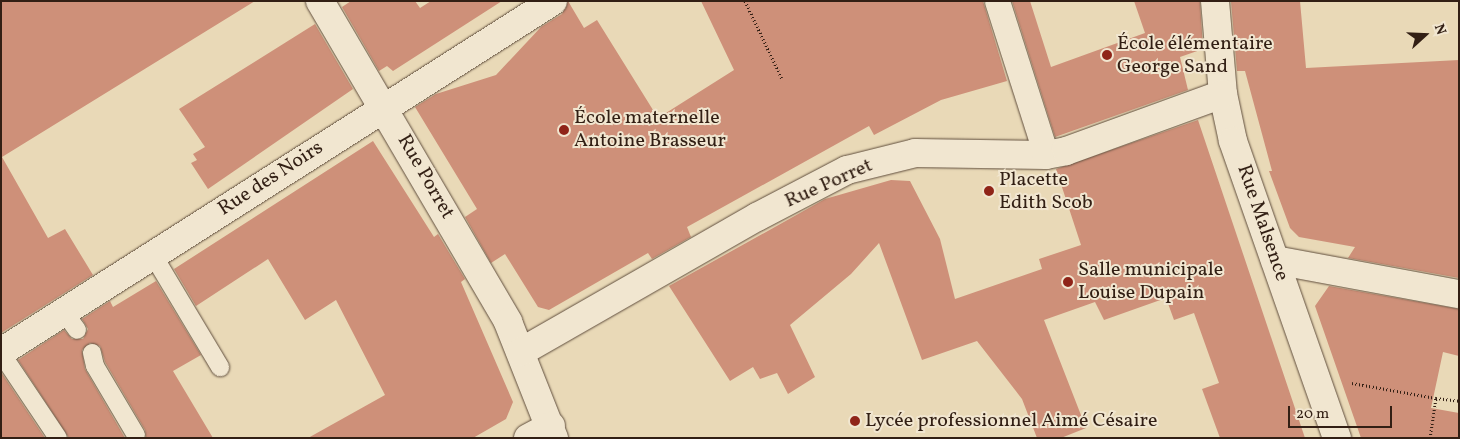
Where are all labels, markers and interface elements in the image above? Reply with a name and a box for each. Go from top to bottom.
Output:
north arrow [1400,10,1450,60]
text: N [1429,22,1450,38]
place label: École élémentaire George Sand [1117,32,1273,79]
marker: École élémentaire George Sand [1101,49,1113,61]
place label: École maternelle Antoine Brasseur [574,106,726,153]
marker: École maternelle Antoine Brasseur [558,124,570,136]
street label: Rue Porret [391,130,459,224]
street label: Rue des Noirs [214,136,328,222]
street label: Rue Porret [781,154,877,214]
street label: Rue Malsence [1231,162,1293,284]
place label: Placette Edith Scob [999,168,1093,215]
marker: Placette Edith Scob [983,185,995,197]
place label: Salle municipale Louise Dupain [1078,258,1223,305]
marker: Salle municipale Louise Dupain [1062,276,1074,288]
scale bar [1290,396,1394,428]
text: 20 m [1296,404,1329,425]
place label: Lycée professionnel Aimé Césaire [865,409,1157,433]
marker: Lycée professionnel Aimé Césaire [849,415,861,427]

